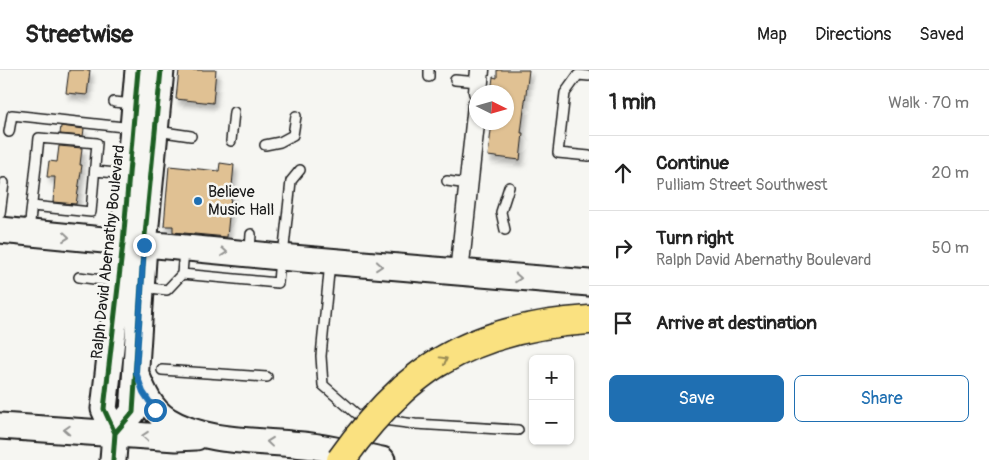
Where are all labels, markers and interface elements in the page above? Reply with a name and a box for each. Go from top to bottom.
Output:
text: Streetwise [25,20,133,49]
text: Map [757,23,787,46]
text: Directions [815,23,891,46]
text: Saved [919,23,964,46]
north arrow [469,85,514,130]
text: 1 min [609,89,656,116]
text: Walk · 70 m [888,93,969,113]
street label: Ralph David Abernathy Boulevard [87,144,129,360]
text: Continue [656,151,729,175]
icon: ahead [609,159,637,187]
text: 20 m [931,163,969,183]
text: Pulliam Street Southwest [656,175,828,195]
place label: Believe Music Hall [208,182,274,220]
marker: Believe Music Hall [192,195,204,207]
text: Turn right [656,226,734,250]
one-way arrow [62,231,70,242]
route end [133,234,156,257]
icon: right [609,234,637,262]
text: 50 m [932,238,969,258]
one-way arrow [220,246,228,257]
text: Ralph David Abernathy Boulevard [656,250,871,270]
one-way arrow [375,260,383,271]
one-way arrow [514,272,522,283]
icon: arrive [609,309,637,337]
text: Arrive at destination [656,311,817,335]
map controls [529,355,574,445]
button: + [529,355,574,400]
one-way arrow [438,356,447,366]
button: Save [609,375,784,422]
button: Share [794,375,969,422]
route start [144,399,167,422]
button: − [529,400,574,445]
one-way arrow [62,425,70,436]
one-way arrow [141,430,149,441]
one-way arrow [266,437,274,448]

